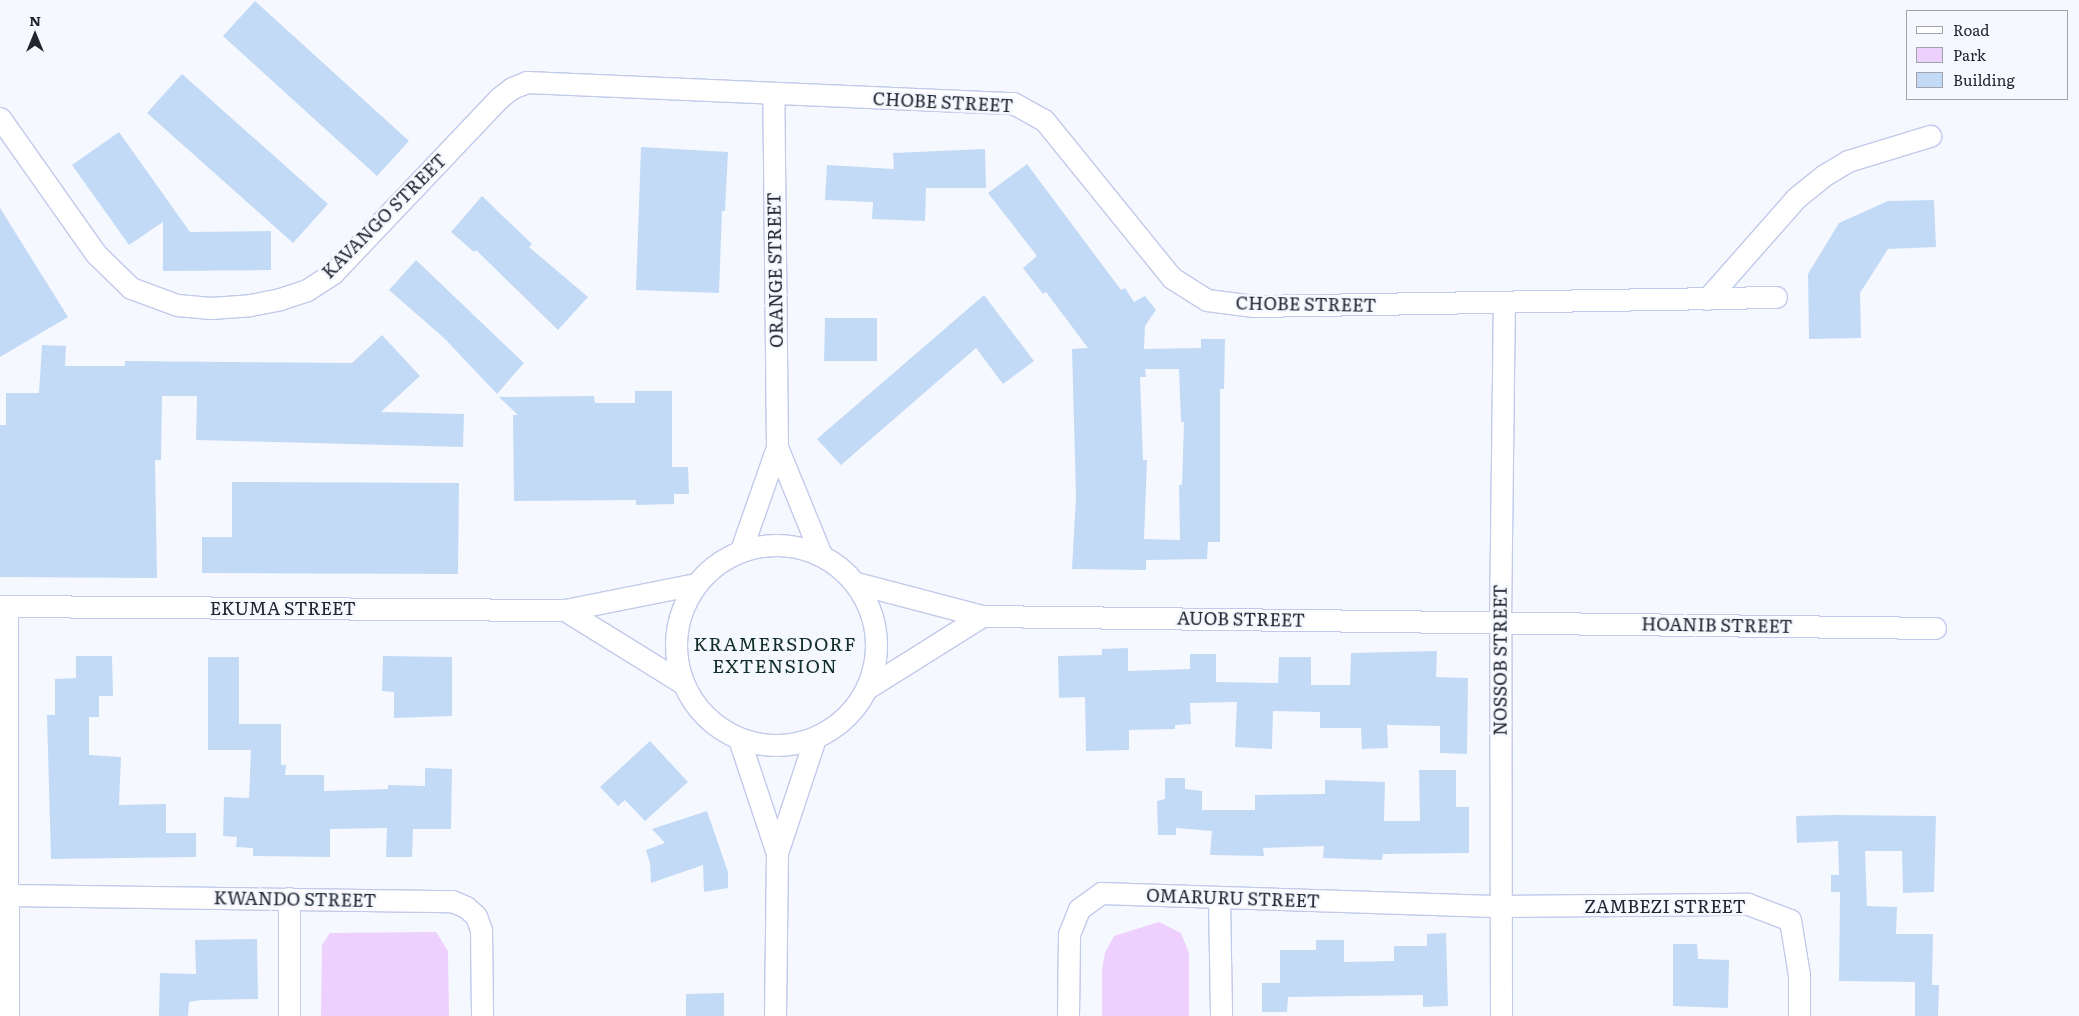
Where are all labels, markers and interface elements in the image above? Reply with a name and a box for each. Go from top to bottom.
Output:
north arrow [10,10,60,60]
text: N [29,10,41,30]
legend [1906,10,2069,100]
text: Road [1953,18,1989,41]
text: Park [1953,43,1986,66]
text: Building [1953,68,2015,91]
street label: CHOBE STREET [872,88,1014,116]
street label: KAVANGO STREET [317,149,451,283]
street label: ORANGE STREET [763,192,787,348]
street label: CHOBE STREET [1235,292,1377,316]
street label: NOSSOB STREET [1489,584,1511,736]
street label: EKUMA STREET [210,597,356,619]
street label: AUOB STREET [1177,607,1305,631]
street label: HOANIB STREET [1641,613,1793,637]
district label: KRAMERSDORF EXTENSION [692,633,858,677]
street label: OMARURU STREET [1146,884,1320,912]
street label: KWANDO STREET [213,887,377,911]
street label: ZAMBEZI STREET [1584,895,1746,917]

